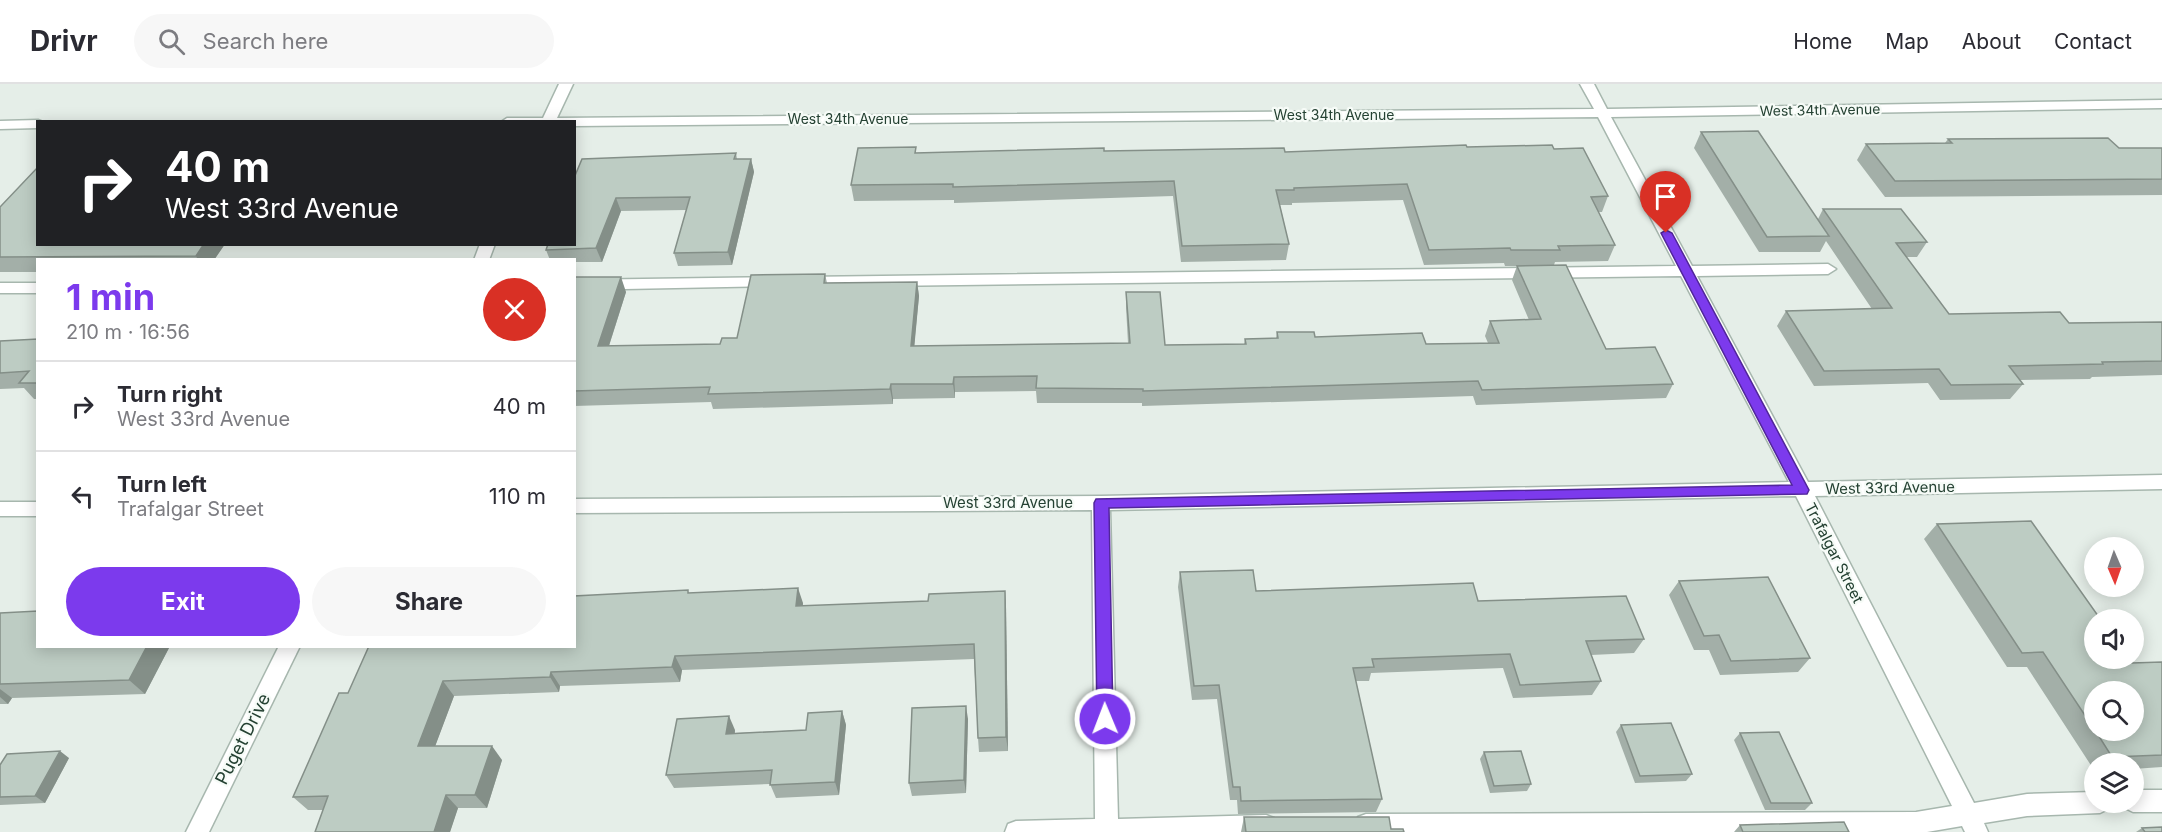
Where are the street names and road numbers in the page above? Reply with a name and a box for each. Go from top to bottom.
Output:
street label: West 34th Avenue [1759,100,1881,119]
street label: West 34th Avenue [1274,106,1394,123]
street label: West 34th Avenue [788,110,908,127]
street label: West 33rd Avenue [1825,477,1955,498]
street label: West 33rd Avenue [943,493,1073,512]
street label: Trafalgar Street [1801,499,1868,606]
street label: Puget Drive [211,690,274,788]

